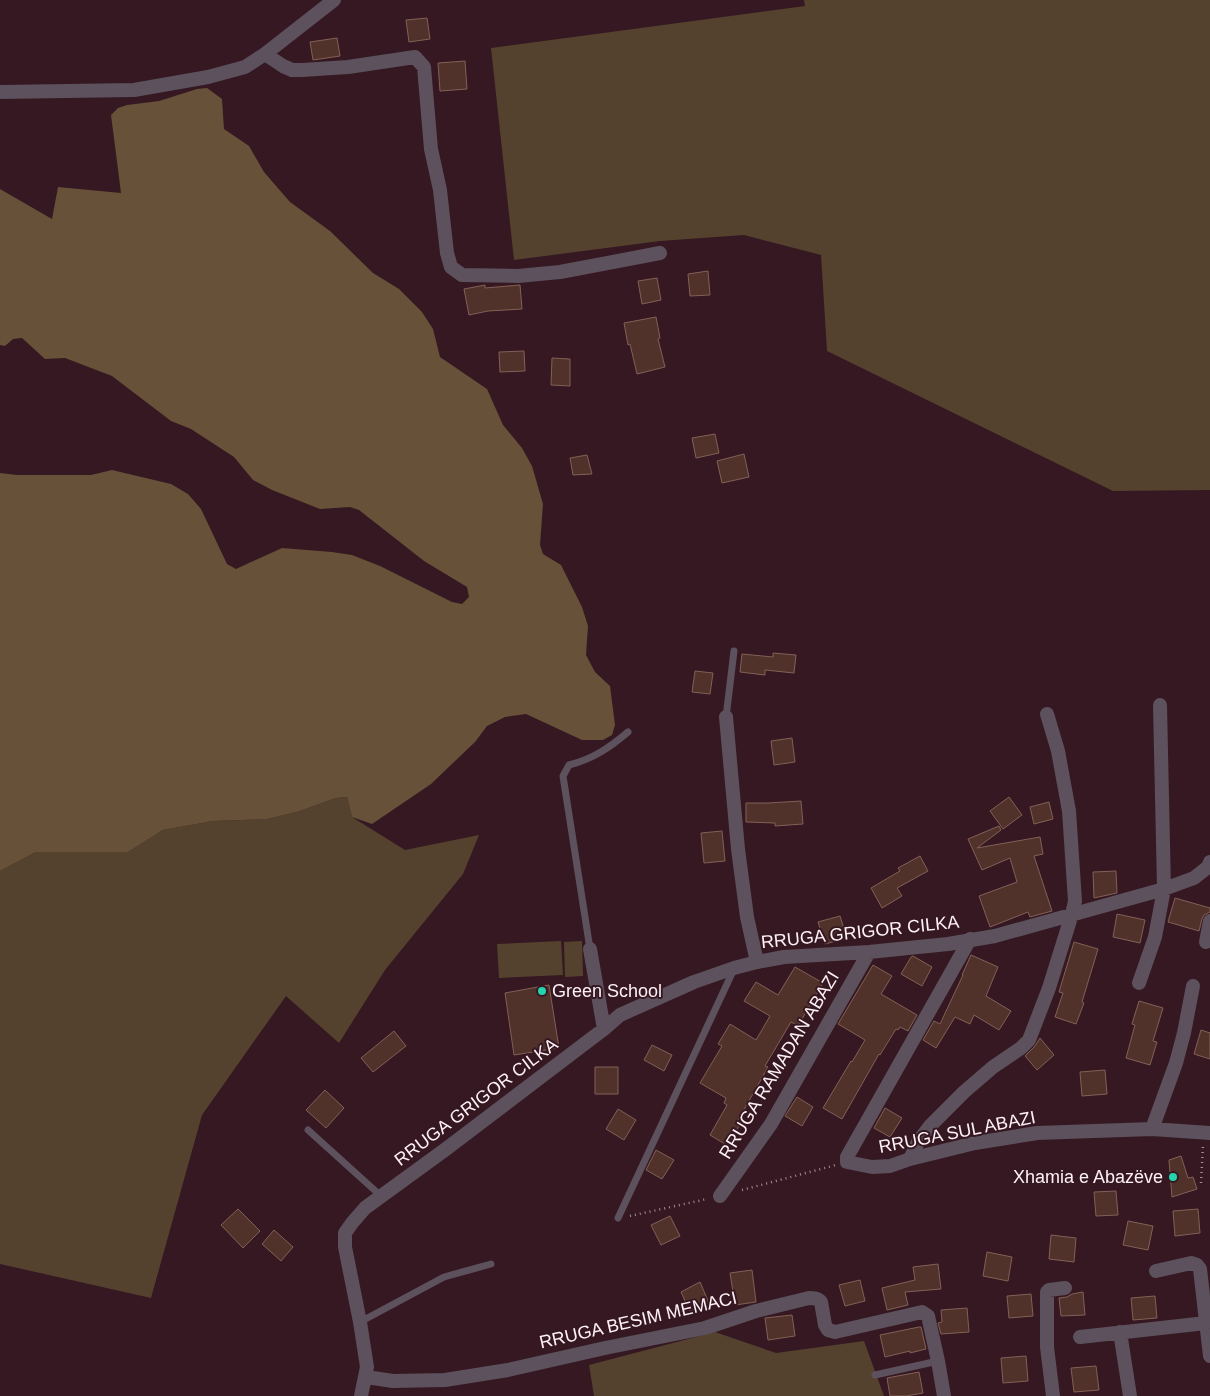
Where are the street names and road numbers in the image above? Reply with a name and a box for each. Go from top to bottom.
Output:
street label: RRUGA GRIGOR CILKA [760,912,960,952]
street label: RRUGA RAMADAN ABAZI [715,968,843,1162]
street label: RRUGA GRIGOR CILKA [390,1034,562,1170]
street label: RRUGA SUL ABAZI [877,1107,1037,1157]
street label: RRUGA BESIM MEMACI [537,1288,739,1352]

